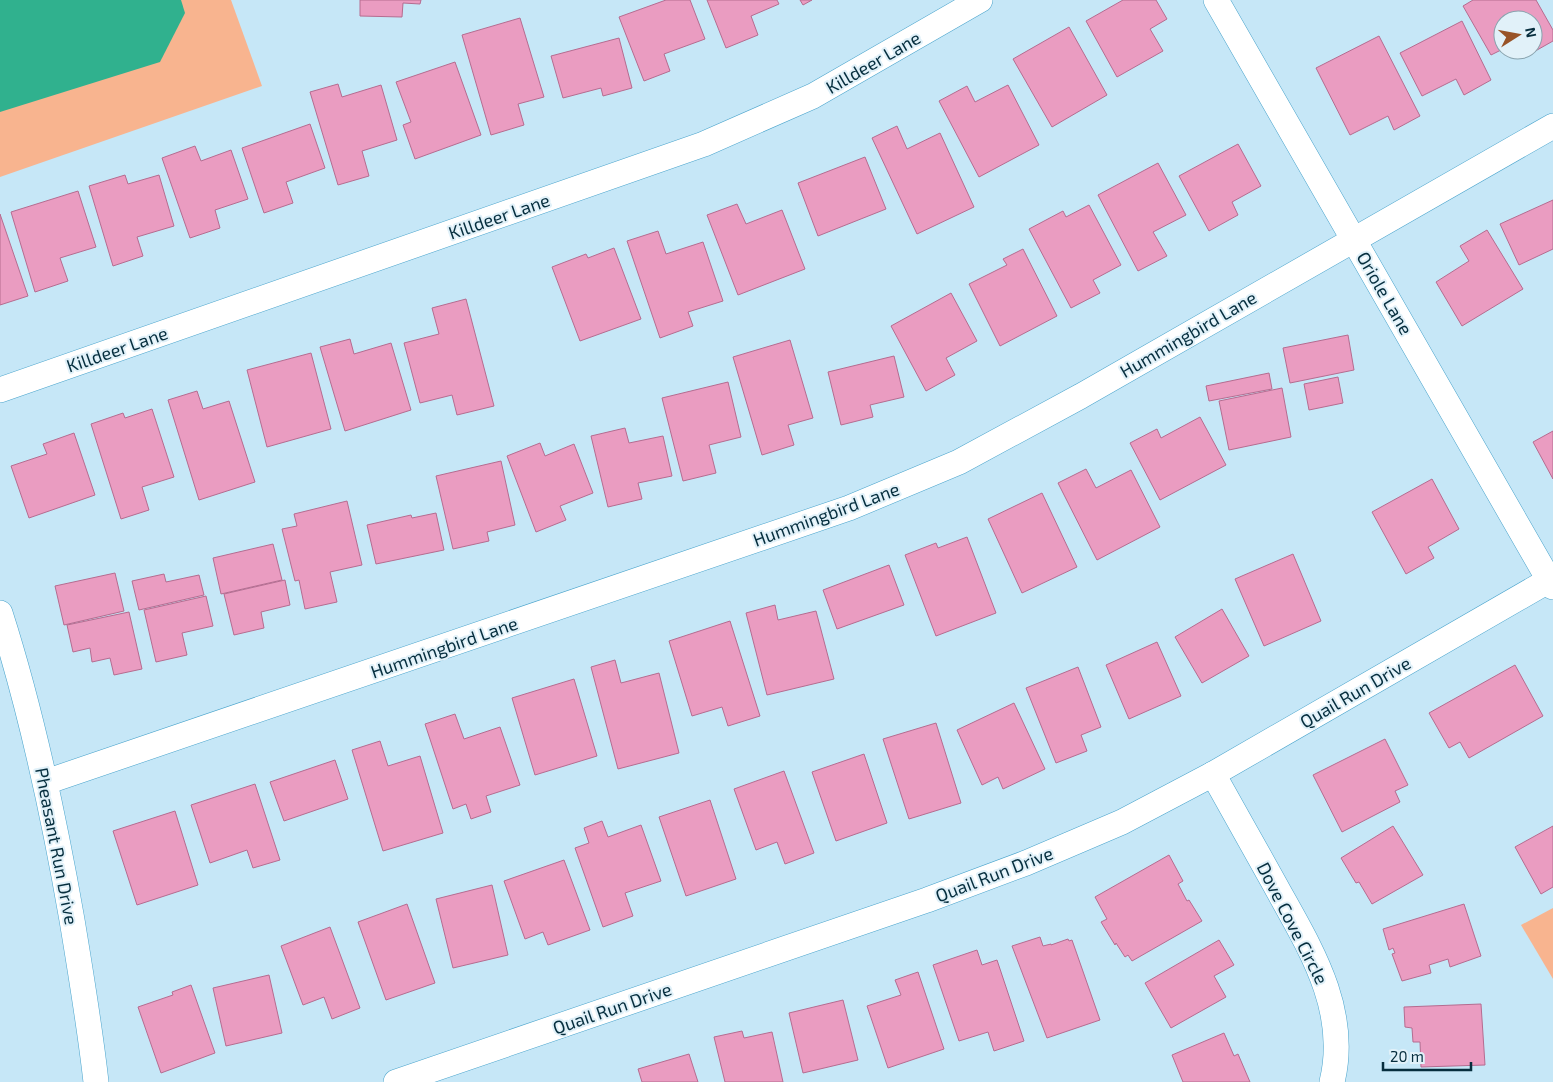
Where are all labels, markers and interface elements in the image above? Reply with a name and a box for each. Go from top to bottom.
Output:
north arrow [1493,10,1543,60]
street label: Killdeer Lane [822,26,924,98]
text: N [1522,26,1541,39]
street label: Killdeer Lane [446,188,552,244]
street label: Oriole Lane [1352,248,1418,338]
street label: Hummingbird Lane [1116,286,1260,382]
street label: Killdeer Lane [64,321,170,377]
street label: Hummingbird Lane [750,477,902,551]
street label: Hummingbird Lane [368,612,520,682]
street label: Quail Run Drive [1296,651,1414,733]
street label: Pheasant Run Drive [31,766,83,926]
street label: Quail Run Drive [932,841,1056,907]
street label: Dove Cove Circle [1253,858,1333,988]
street label: Quail Run Drive [550,977,674,1039]
scale bar [1383,1040,1470,1072]
text: 20 m [1390,1047,1424,1065]

